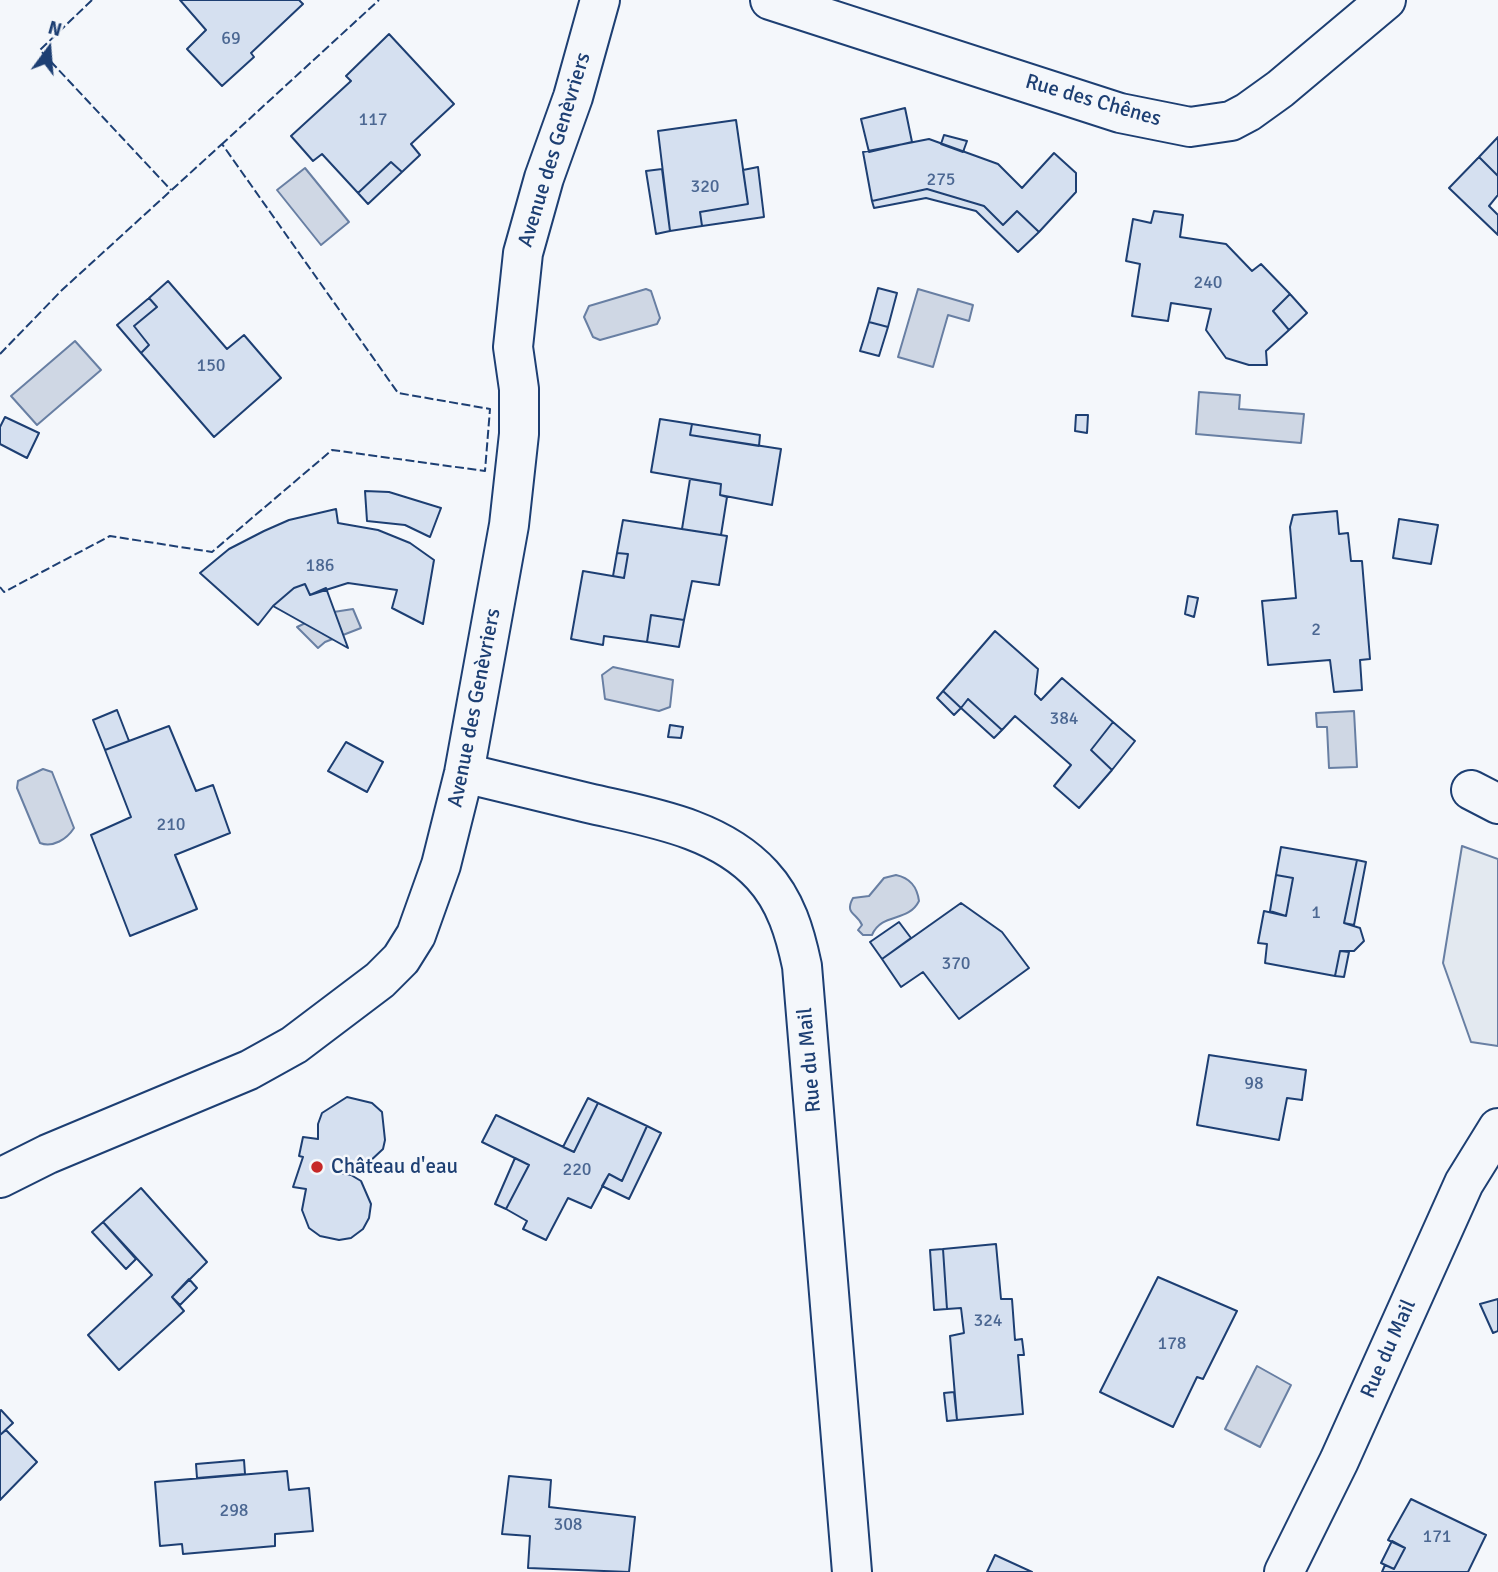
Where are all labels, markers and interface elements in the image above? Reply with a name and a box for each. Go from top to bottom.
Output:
north arrow [14,14,84,84]
text: N [45,15,64,42]
house number: 69 [221,28,241,50]
street label: Avenue des Genèvriers [513,50,597,250]
street label: Rue des Chênes [1022,70,1164,132]
house number: 117 [358,109,388,131]
house number: 275 [926,169,956,191]
house number: 320 [690,176,720,198]
house number: 240 [1193,272,1223,294]
house number: 150 [196,355,226,377]
house number: 186 [305,555,335,577]
street label: Avenue des Genèvriers [443,606,507,810]
house number: 2 [1311,619,1321,641]
house number: 384 [1049,708,1079,730]
house number: 210 [156,814,186,836]
house number: 1 [1311,902,1321,924]
house number: 370 [941,953,971,975]
street label: Rue du Mail [793,1006,827,1114]
house number: 98 [1244,1073,1264,1095]
place label: Château d'eau [331,1154,458,1180]
marker: Château d'eau [309,1159,325,1175]
house number: 220 [562,1159,592,1181]
street label: Rue du Mail [1356,1296,1422,1402]
house number: 324 [973,1310,1003,1332]
house number: 178 [1157,1333,1187,1355]
house number: 298 [219,1500,249,1522]
house number: 308 [553,1514,583,1536]
house number: 171 [1422,1526,1452,1548]

